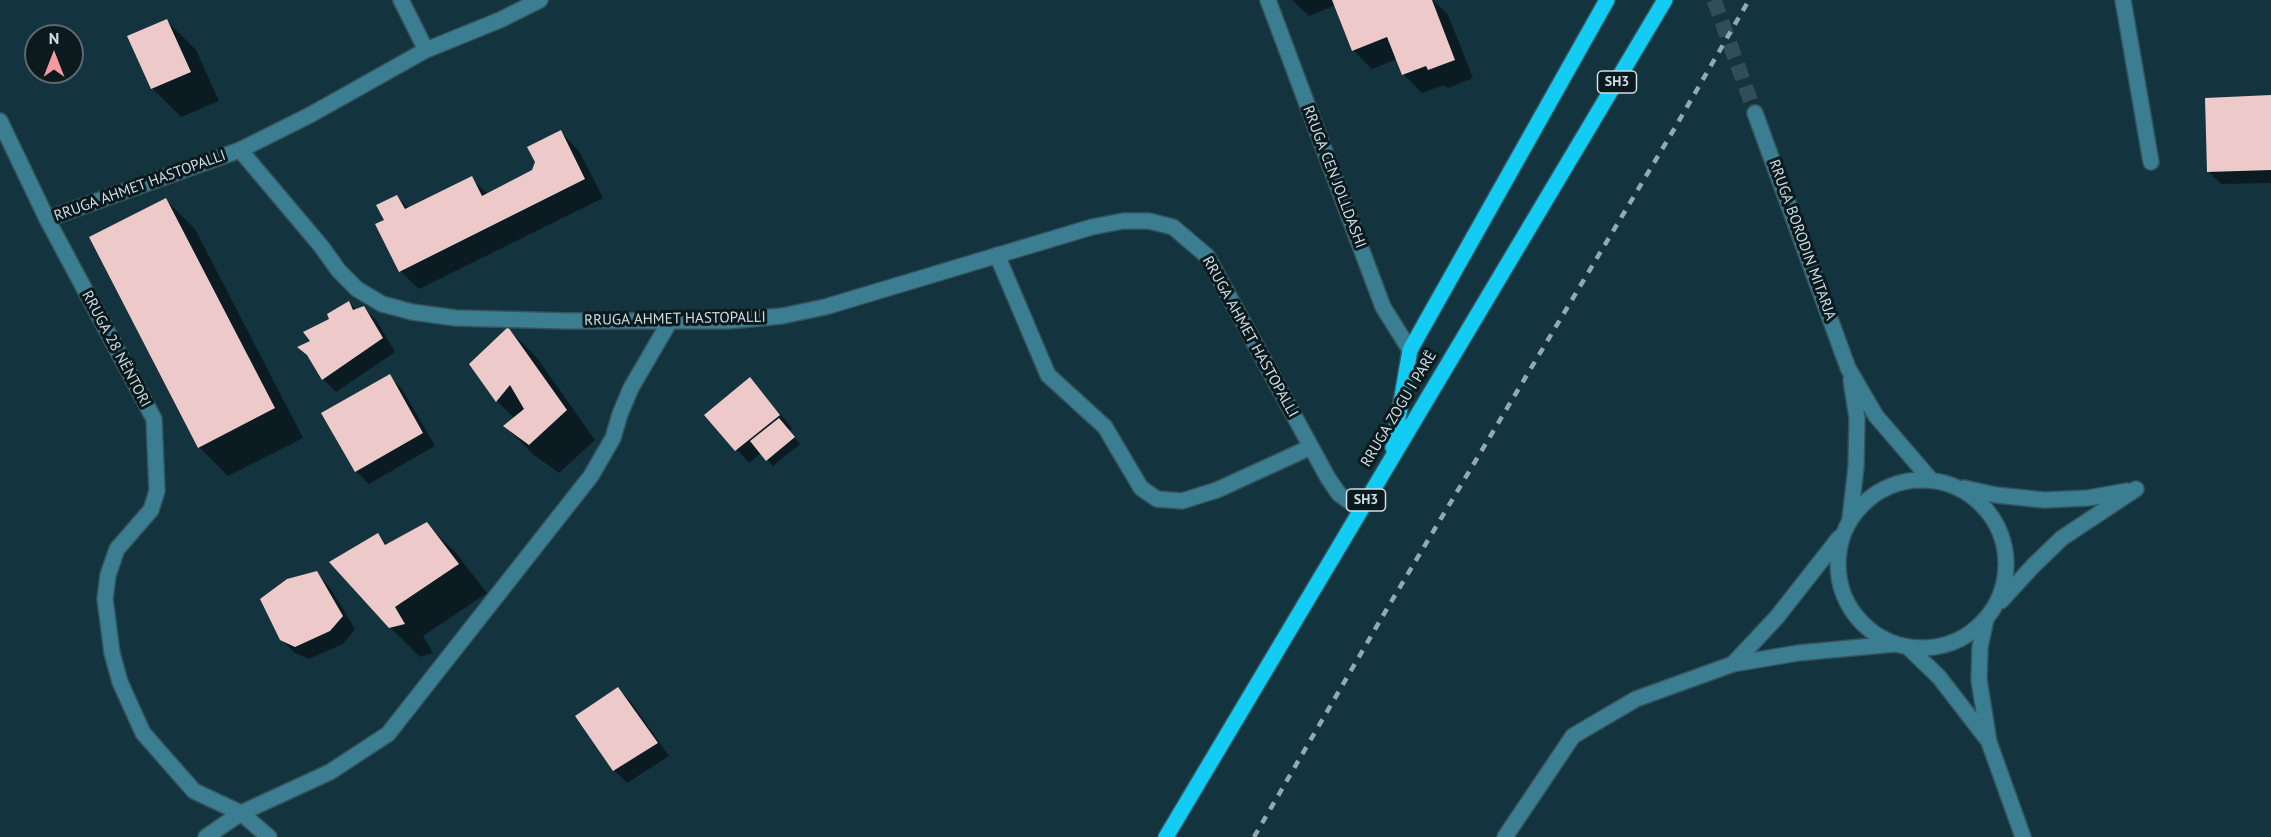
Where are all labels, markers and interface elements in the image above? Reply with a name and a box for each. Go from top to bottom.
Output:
north arrow [24,24,84,84]
text: N [49,28,59,48]
road number: SH3 [1598,71,1636,93]
street label: RRUGA CEN JOLLDASHI [1299,103,1369,251]
street label: RRUGA AHMET HASTOPALLI [52,147,228,225]
street label: RRUGA BORODIN MITARJA [1765,157,1839,323]
street label: RRUGA AHMET HASTOPALLI [1198,253,1302,421]
street label: RRUGA 28 NËNTORI [78,288,154,410]
street label: RRUGA AHMET HASTOPALLI [584,308,766,330]
street label: RRUGA ZOGU I PARË [1357,348,1441,470]
road number: SH3 [1346,489,1386,511]

